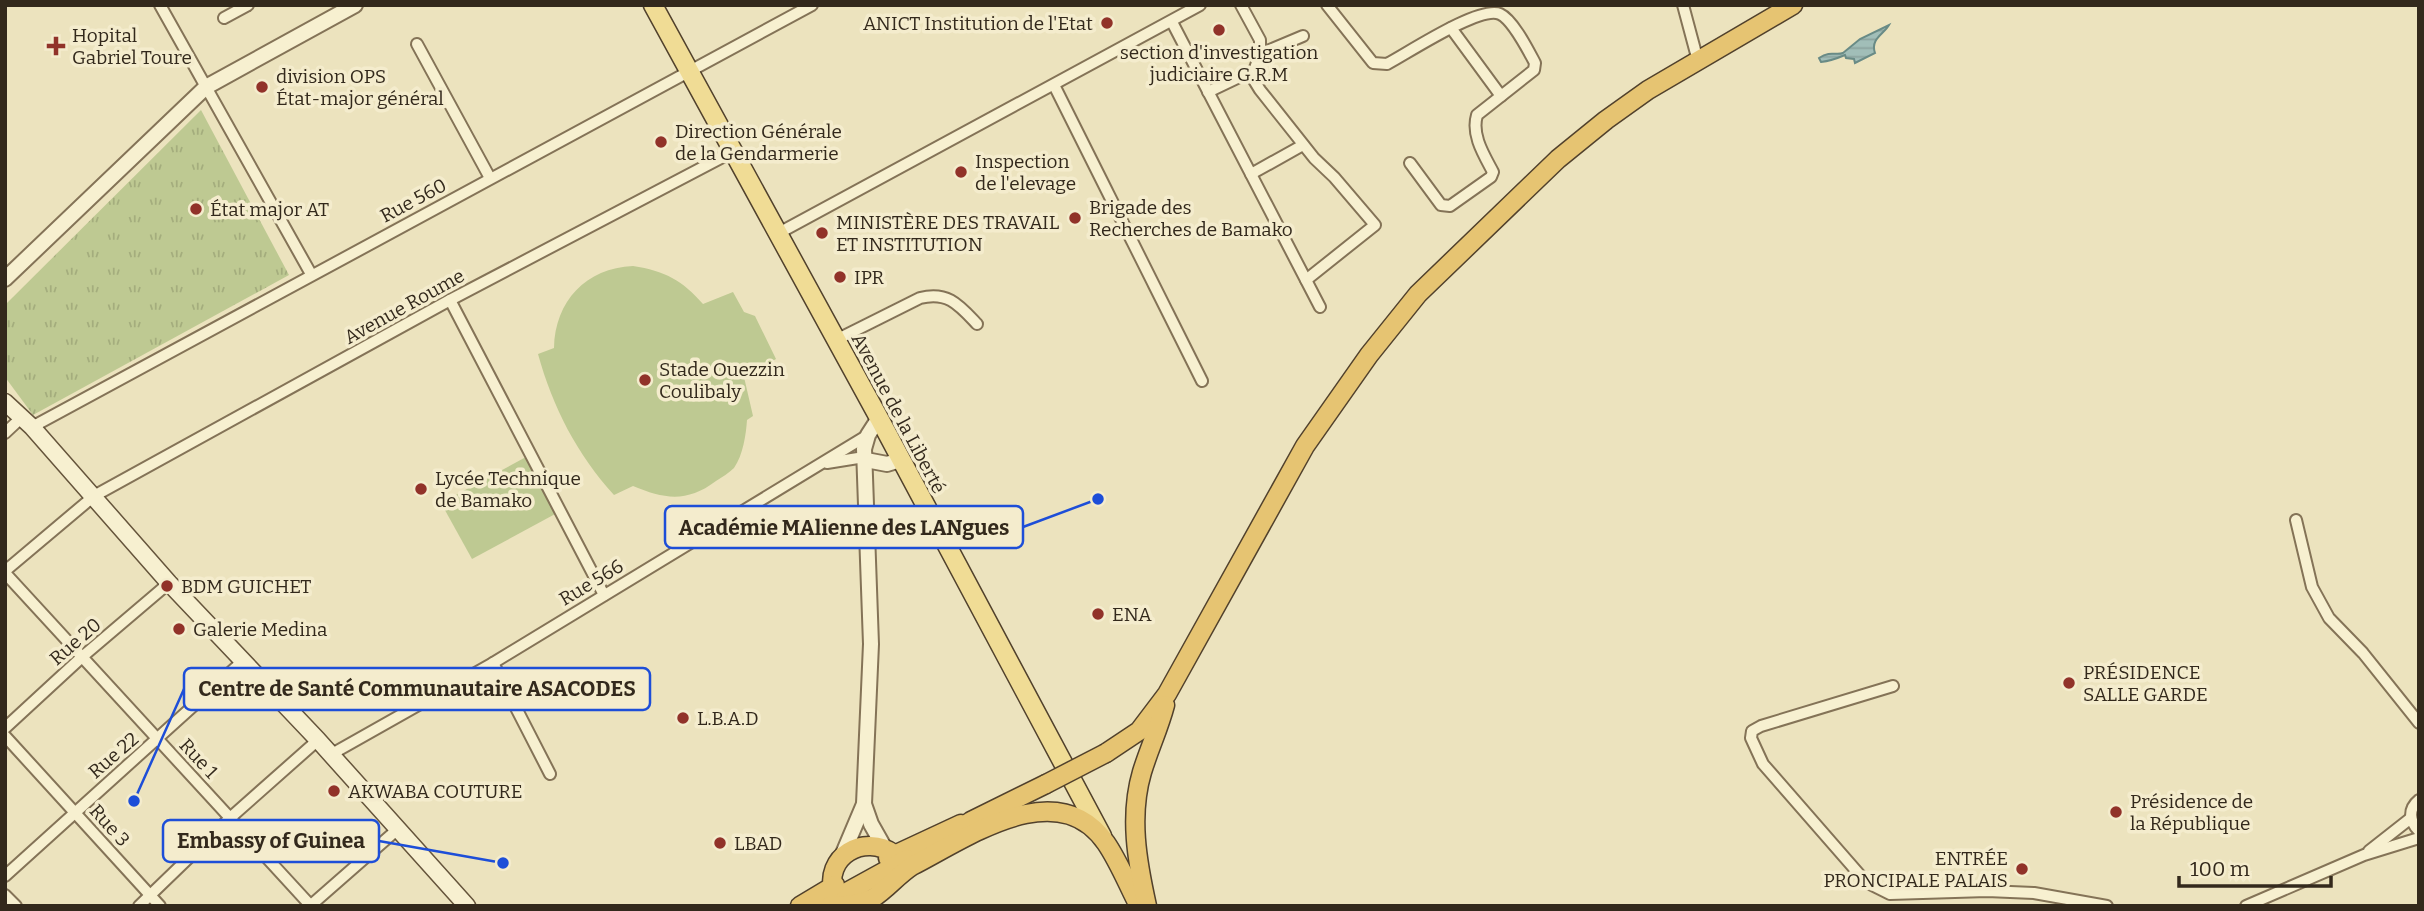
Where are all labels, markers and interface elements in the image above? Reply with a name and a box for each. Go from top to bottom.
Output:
place label: ANICT Institution de l'Etat [863,12,1093,35]
marker: ANICT Institution de l'Etat [1099,15,1115,31]
marker: section d'investigation judiciaire G.R.M [1211,22,1227,38]
place label: Hopital Gabriel Toure [72,24,192,69]
marker: Hopital Gabriel Toure [46,36,66,56]
place label: section d'investigation judiciaire G.R.M [1120,41,1318,86]
place label: division OPS État-major général [276,65,444,110]
marker: division OPS État-major général [254,79,270,95]
place label: Direction Générale de la Gendarmerie [675,120,842,165]
marker: Direction Générale de la Gendarmerie [653,134,669,150]
place label: Inspection de l'elevage [975,150,1076,195]
marker: Inspection de l'elevage [953,164,969,180]
street label: Rue 560 [376,173,450,227]
place label: Brigade des Recherches de Bamako [1089,196,1293,241]
place label: État major AT [210,198,329,221]
marker: État major AT [188,201,204,217]
marker: Brigade des Recherches de Bamako [1067,210,1083,226]
place label: MINISTÈRE DES TRAVAIL ET INSTITUTION [836,211,1059,256]
marker: MINISTÈRE DES TRAVAIL ET INSTITUTION [814,225,830,241]
street label: Avenue Roume [340,264,468,349]
place label: IPR [854,266,885,289]
marker: IPR [832,269,848,285]
street label: Avenue de la Liberté [847,329,951,497]
place label: Stade Ouezzin Coulibaly [659,358,785,403]
marker: Stade Ouezzin Coulibaly [637,372,653,388]
place label: Lycée Technique de Bamako [435,467,581,512]
marker: Lycée Technique de Bamako [413,481,429,497]
callout: Académie MAlienne des LANgues [665,506,1023,548]
text: Académie MAlienne des LANgues [679,515,1009,541]
street label: Rue 566 [555,554,627,610]
place label: BDM GUICHET [181,575,311,598]
marker: BDM GUICHET [159,578,175,594]
place label: ENA [1112,603,1152,626]
marker: ENA [1090,606,1106,622]
street label: Rue 20 [45,613,106,670]
place label: Galerie Medina [193,618,328,641]
marker: Galerie Medina [171,621,187,637]
place label: PRÉSIDENCE SALLE GARDE [2083,661,2208,706]
callout: Centre de Santé Communautaire ASACODES [184,668,650,710]
marker: PRÉSIDENCE SALLE GARDE [2061,675,2077,691]
text: Centre de Santé Communautaire ASACODES [198,676,636,702]
place label: L.B.A.D [697,707,759,730]
marker: L.B.A.D [675,710,691,726]
street label: Rue 22 [84,727,143,783]
street label: Rue 1 [175,734,223,783]
place label: AKWABA COUTURE [348,780,523,803]
marker: AKWABA COUTURE [326,783,342,799]
place label: Présidence de la République [2130,790,2253,835]
street label: Rue 3 [85,799,135,851]
marker: Présidence de la République [2108,804,2124,820]
callout: Embassy of Guinea [163,820,379,862]
text: Embassy of Guinea [177,828,365,854]
place label: LBAD [734,832,783,855]
marker: LBAD [712,835,728,851]
scale bar [2179,844,2331,888]
place label: ENTRÉE PRONCIPALE PALAIS [1823,847,2008,892]
text: 100 m [2190,856,2250,882]
marker: ENTRÉE PRONCIPALE PALAIS [2014,861,2030,877]

